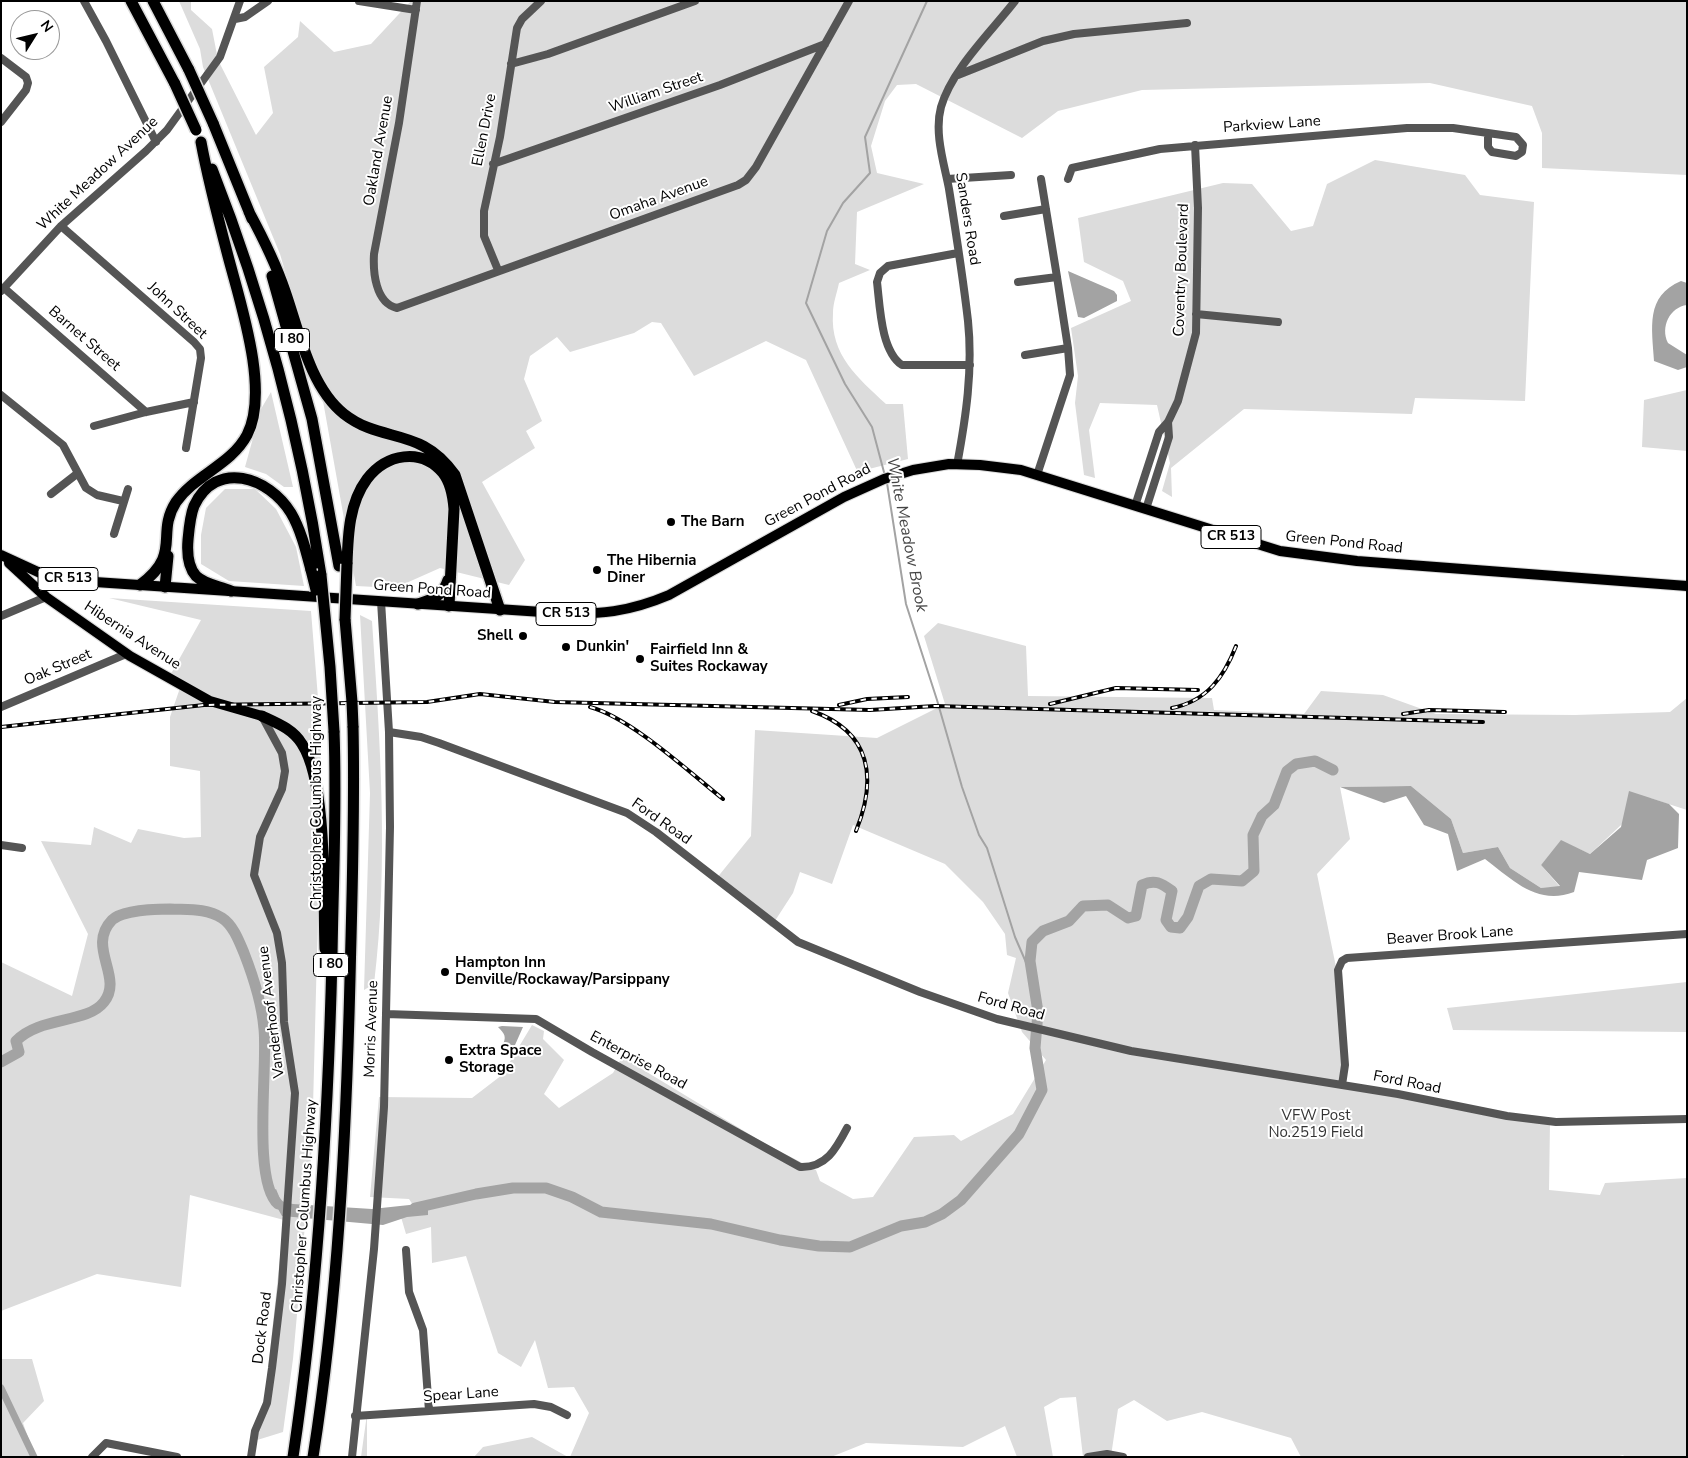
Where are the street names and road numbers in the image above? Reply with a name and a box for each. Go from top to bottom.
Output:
street label: William Street [607,69,705,117]
street label: Ellen Drive [469,92,501,168]
street label: Oakland Avenue [360,95,398,207]
street label: White Meadow Avenue [34,113,162,235]
street label: Parkview Lane [1223,113,1321,137]
street label: Sanders Road [951,171,983,267]
street label: Omaha Avenue [607,173,711,225]
street label: Coventry Boulevard [1171,203,1193,337]
street label: John Street [143,279,211,343]
street label: Barnet Street [44,303,124,375]
road number: I 80 [274,328,310,352]
street label: Green Pond Road [762,460,874,532]
road number: CR 513 [1201,526,1261,548]
street label: Green Pond Road [1284,528,1404,558]
road number: CR 513 [38,568,98,590]
street label: Green Pond Road [373,577,491,603]
street label: Hibernia Avenue [80,598,184,674]
road number: CR 513 [536,602,596,626]
street label: Oak Street [21,646,95,690]
street label: Christopher Columbus Highway [308,696,326,910]
street label: Ford Road [628,795,694,849]
street label: Beaver Brook Lane [1386,923,1514,949]
street label: Vanderhoof Avenue [255,945,289,1079]
road number: I 80 [314,954,348,976]
street label: Morris Avenue [361,980,383,1078]
street label: Ford Road [975,989,1047,1025]
street label: Enterprise Road [586,1028,690,1094]
street label: Ford Road [1371,1068,1443,1098]
street label: Christopher Columbus Highway [289,1098,321,1314]
street label: Dock Road [250,1291,276,1365]
street label: Spear Lane [423,1383,499,1407]

